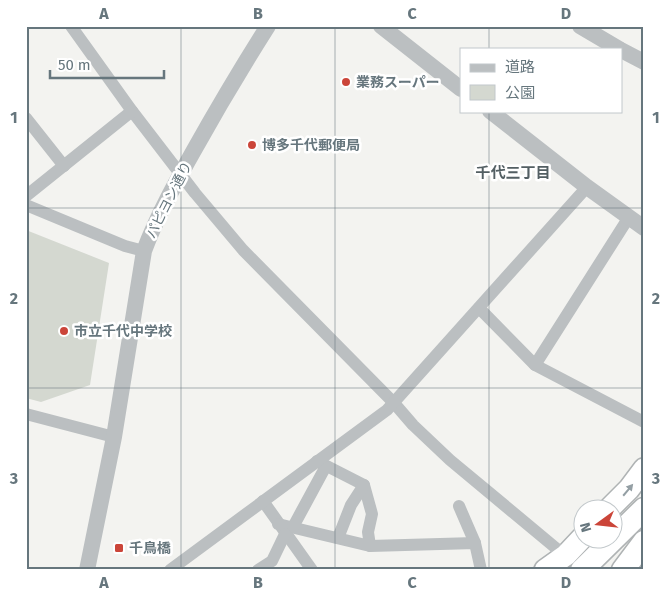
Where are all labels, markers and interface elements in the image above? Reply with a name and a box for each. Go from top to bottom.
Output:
text: A [98,4,109,23]
text: B [253,4,263,23]
text: C [407,4,417,23]
text: D [561,4,571,23]
scale bar [50,48,164,80]
legend [460,48,622,112]
text: 50 m [58,56,91,74]
text: 道路 [505,58,535,76]
place label: 業務スーパー [356,74,440,91]
marker: 業務スーパー [340,76,352,88]
text: 公園 [505,84,535,102]
text: 1 [10,108,18,127]
text: 1 [652,108,660,127]
place label: 博多千代郵便局 [262,137,360,154]
marker: 博多千代郵便局 [246,139,258,151]
street label: パピヨン通り [142,159,196,241]
district label: 千代三丁目 [475,164,551,182]
text: 2 [10,289,18,308]
text: 2 [652,289,660,308]
place label: 市立千代中学校 [74,323,172,340]
marker: 市立千代中学校 [58,325,70,337]
text: 3 [9,469,18,488]
text: 3 [651,469,660,488]
one-way arrow [622,484,634,496]
north arrow [572,498,622,548]
text: N [577,521,595,534]
place label: 千鳥橋 [129,540,171,557]
marker: 千鳥橋 [113,542,125,554]
text: A [98,573,109,592]
text: B [253,573,263,592]
text: C [407,573,417,592]
text: D [561,573,571,592]

